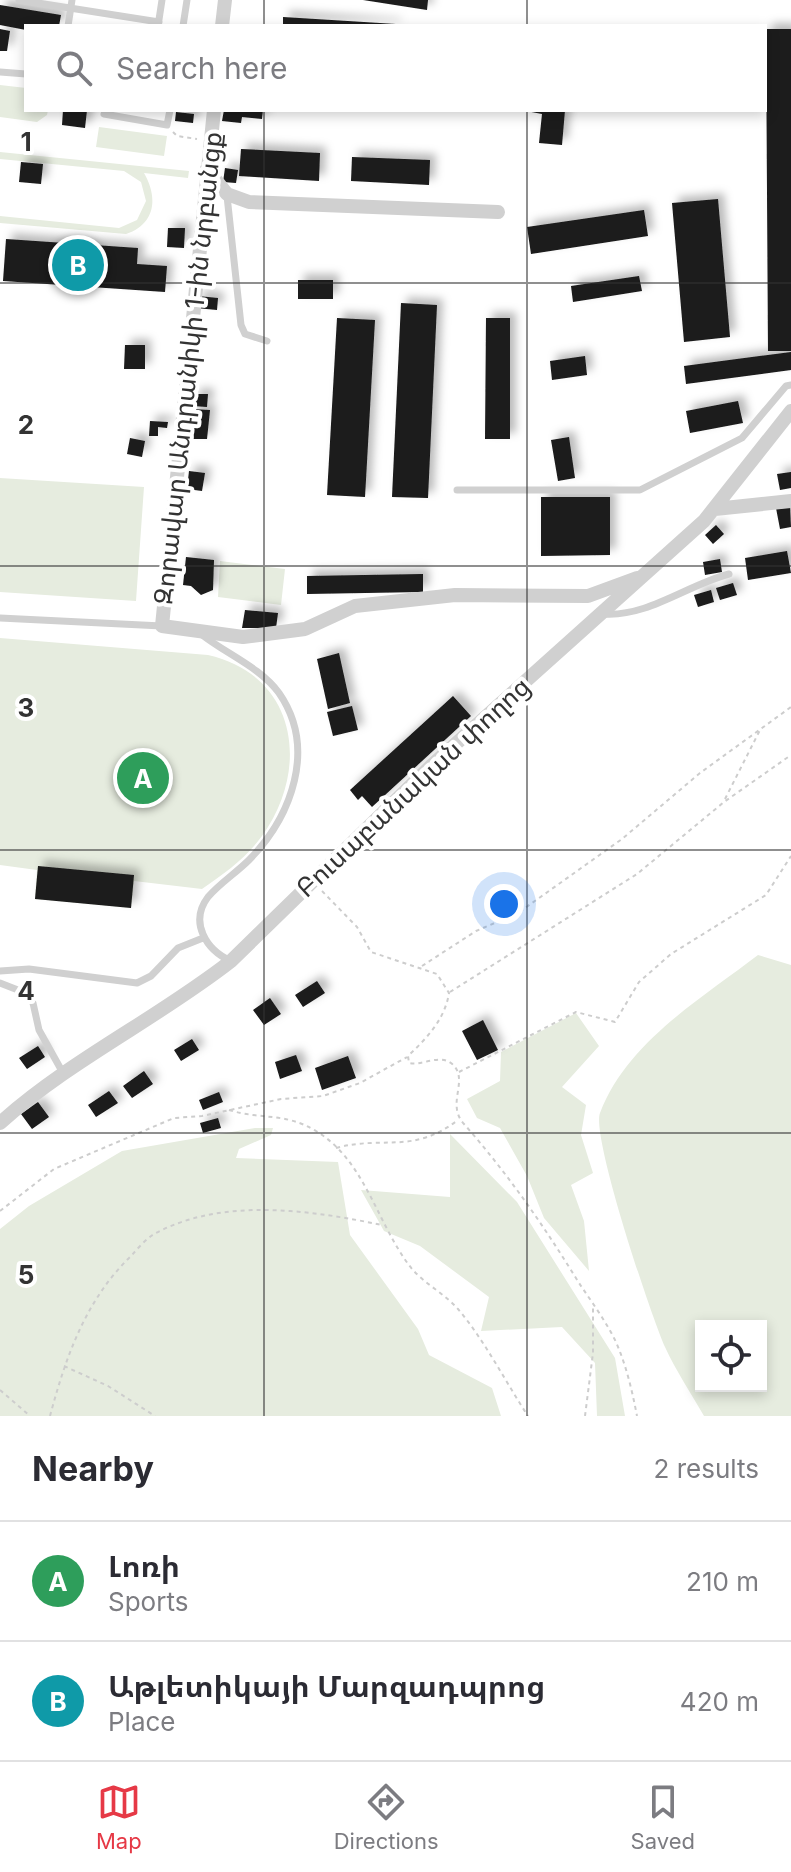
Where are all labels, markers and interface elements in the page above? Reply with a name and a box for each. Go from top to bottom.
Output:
search box [24,24,767,112]
icon: search [52,46,96,90]
text: Search here [116,50,288,86]
text: 1 [20,126,32,157]
street label: Զորավար Անդրանիկի 1-ին նրբանցք [147,130,228,606]
pin: B [52,235,104,295]
text: 2 [18,409,34,440]
street label: Բուսաբանական փողոց [289,670,536,903]
text: 3 [18,692,34,723]
pin: A [117,748,169,808]
your location [484,884,524,924]
text: 4 [17,975,35,1006]
text: 5 [18,1259,34,1290]
map controls [695,1320,767,1392]
button: locate [695,1320,767,1392]
text: Nearby [32,1448,154,1489]
text: 2 results [654,1453,759,1484]
text: Լոռի [108,1548,180,1584]
text: A [48,1566,68,1597]
text: 210 m [686,1566,759,1597]
text: Sports [108,1586,188,1617]
text: Աթլետիկայի Մարզադպրոց [108,1668,545,1704]
text: B [49,1686,67,1717]
text: 420 m [680,1686,759,1717]
text: Place [108,1706,176,1737]
tab: Map [96,1780,142,1854]
tab: Directions [334,1780,439,1854]
tab: Saved [631,1780,695,1854]

